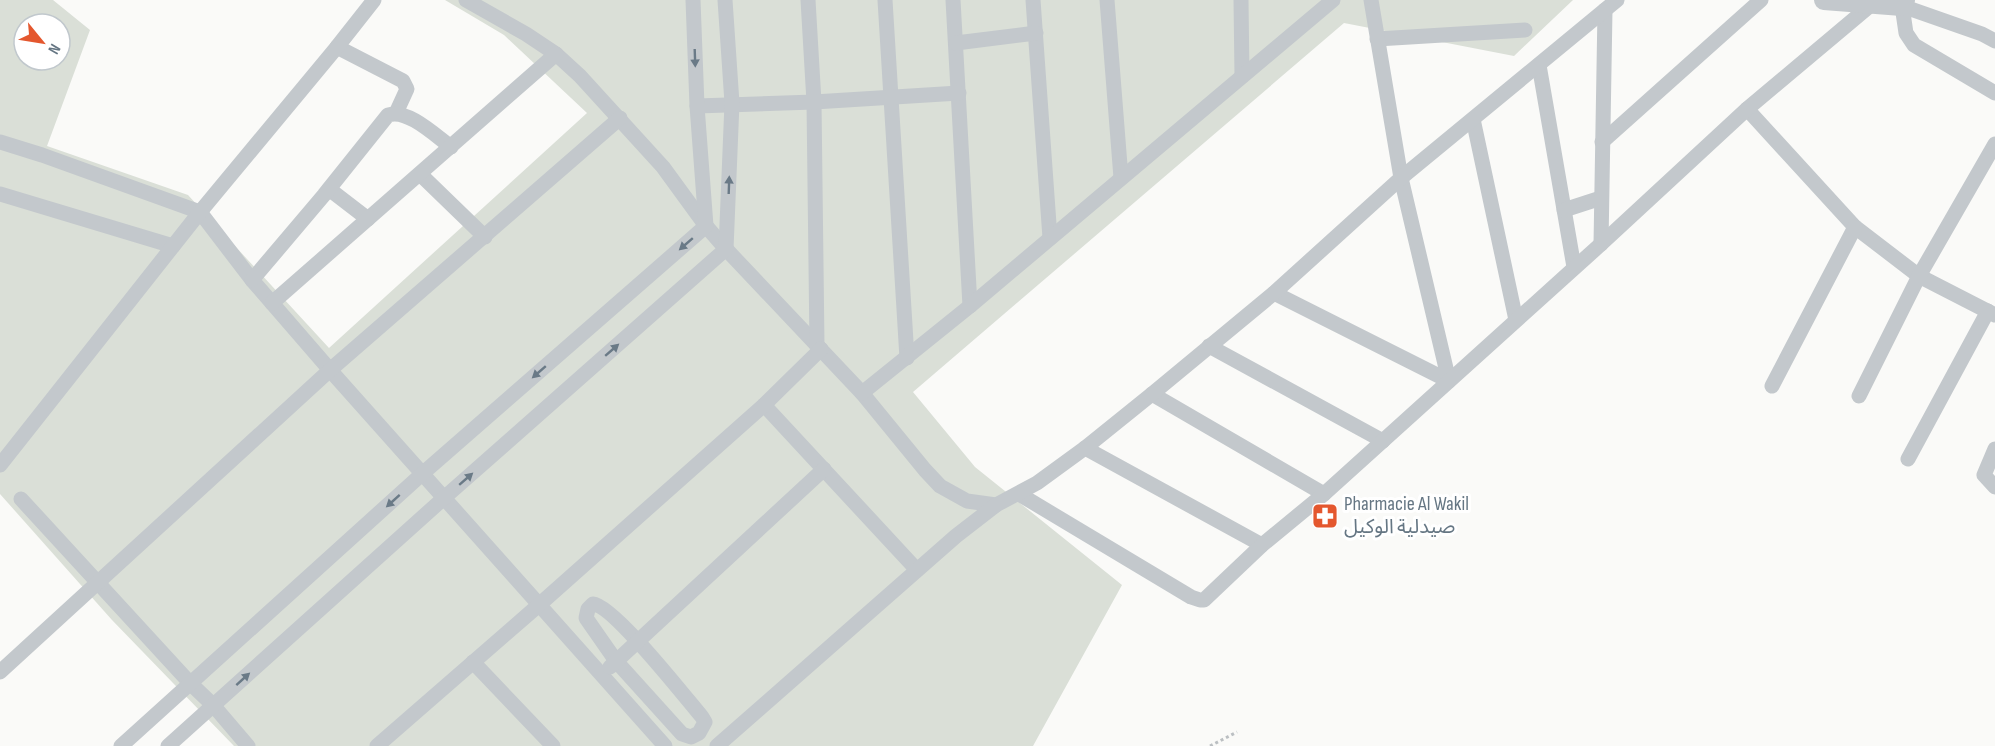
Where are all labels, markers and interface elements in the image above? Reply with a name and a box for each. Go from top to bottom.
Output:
north arrow [12,12,72,72]
text: N [43,40,64,57]
one-way arrow [691,49,700,68]
one-way arrow [724,176,733,195]
one-way arrow [679,237,694,250]
one-way arrow [604,344,619,357]
one-way arrow [532,365,547,378]
one-way arrow [458,473,473,486]
place label: Pharmacie Al Wakil صيدلية الوكيل [1344,492,1469,539]
one-way arrow [385,494,400,508]
pharmacy icon: Pharmacie Al Wakil صيدلية الوكيل [1310,501,1340,531]
one-way arrow [235,672,250,686]

